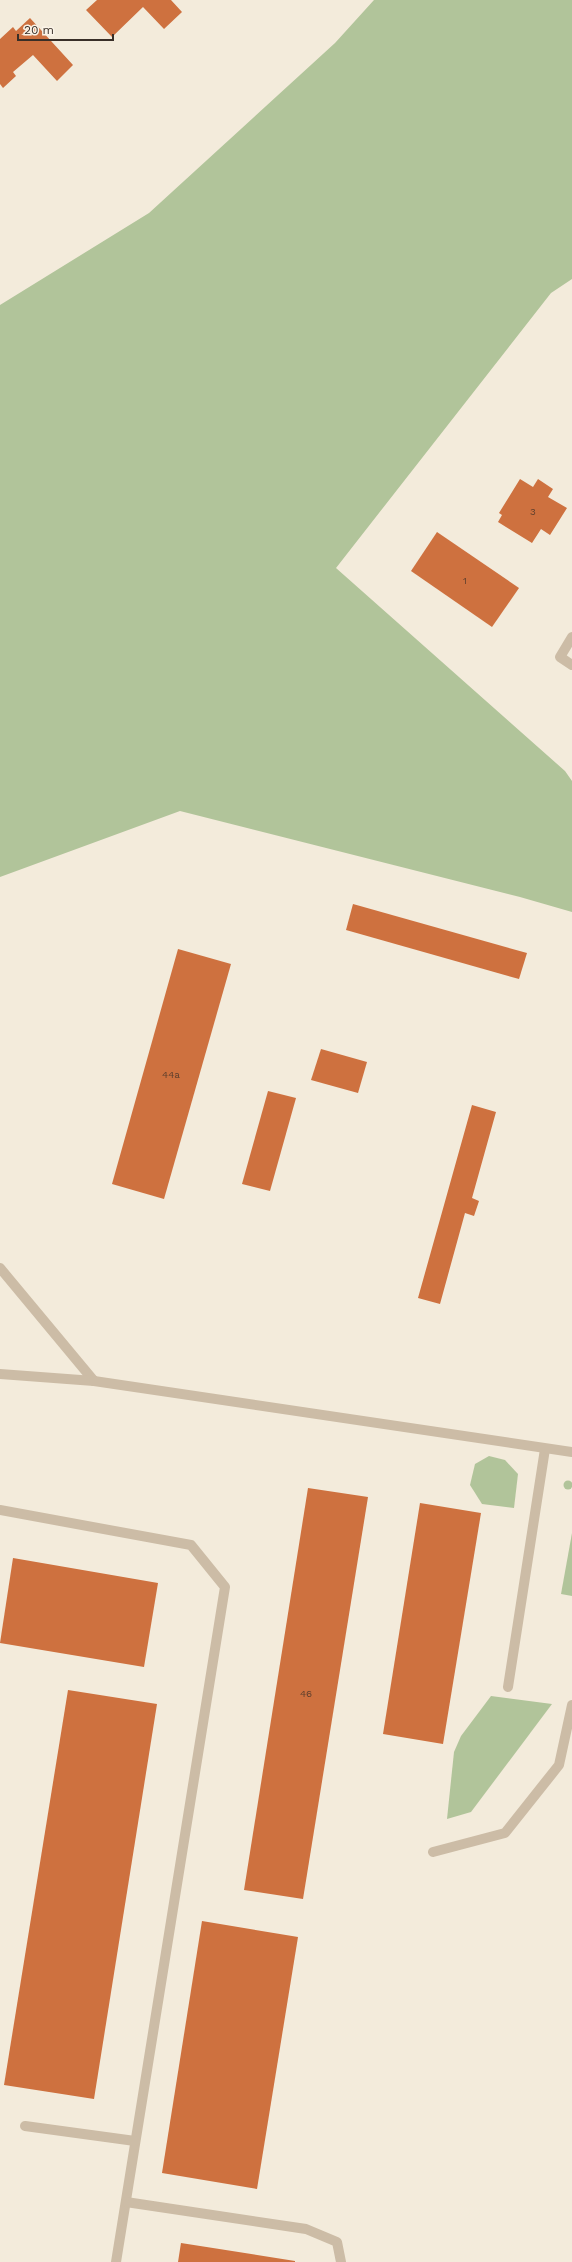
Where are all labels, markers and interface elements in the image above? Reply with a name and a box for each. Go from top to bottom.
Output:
scale bar [18,16,113,42]
text: 20 m [24,23,54,37]
house number: 3 [530,506,536,517]
house number: 1 [463,575,467,586]
house number: 44a [162,1069,180,1080]
house number: 46 [300,1688,312,1699]

